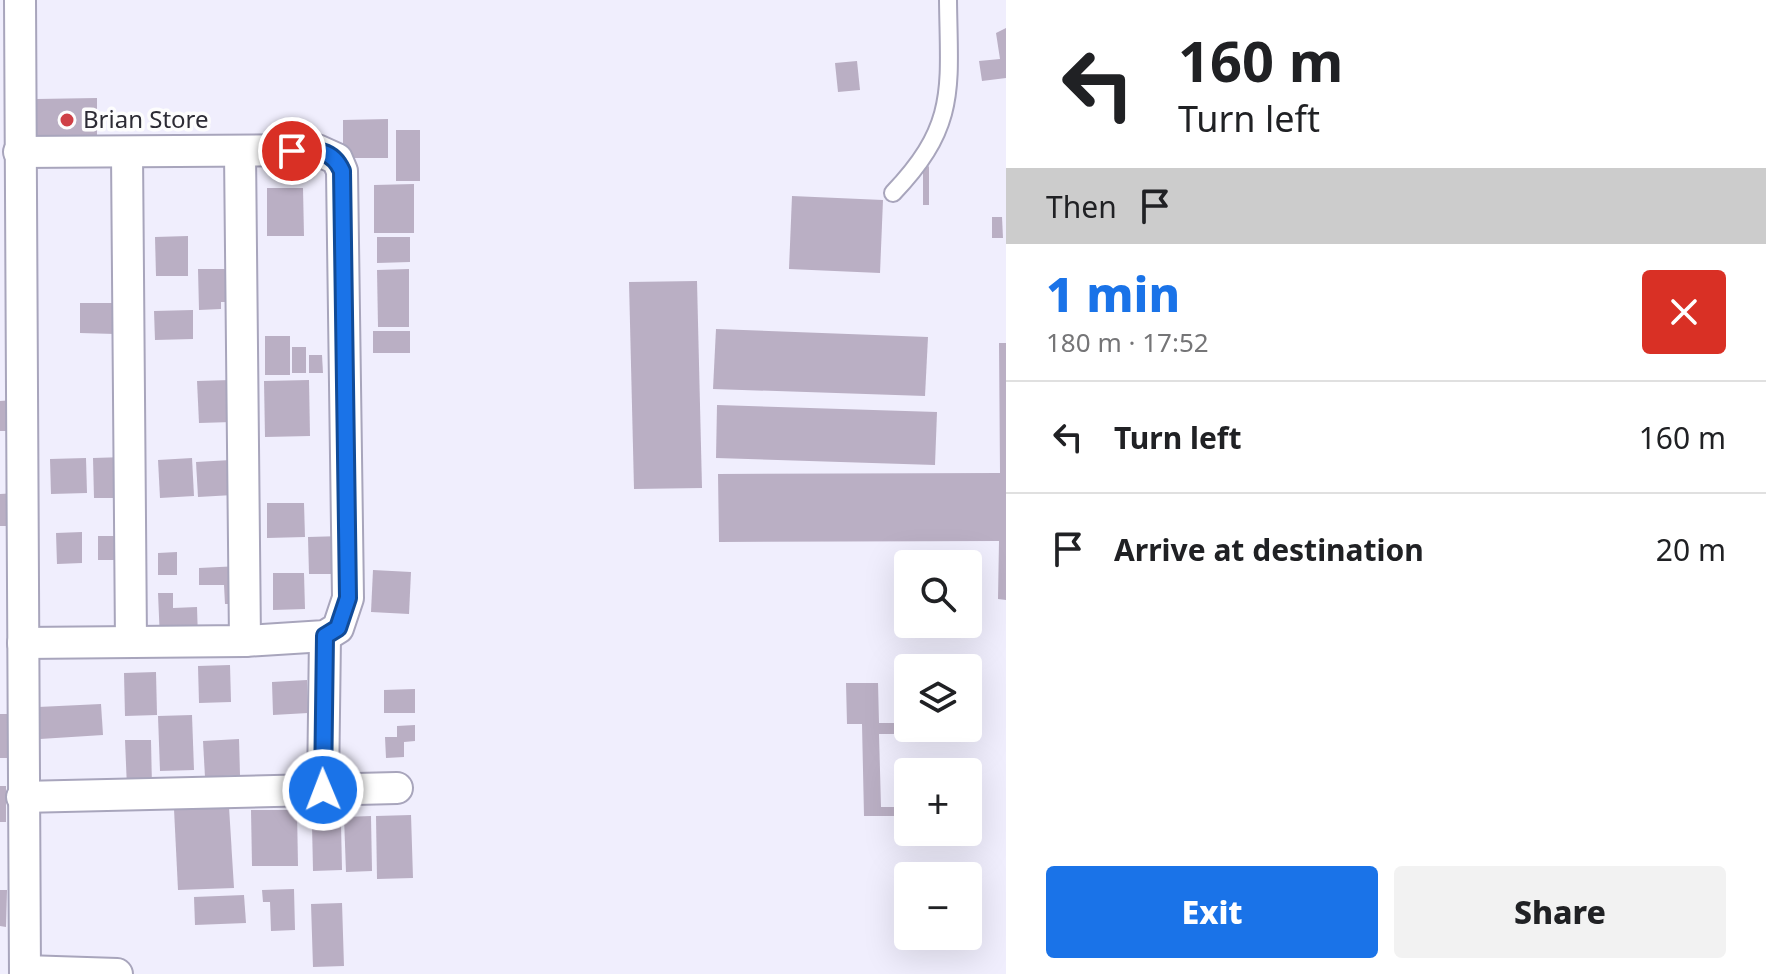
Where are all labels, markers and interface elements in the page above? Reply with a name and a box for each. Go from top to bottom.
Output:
text: 160 m [1178,22,1343,98]
icon: left [1046,32,1150,136]
text: Turn left [1178,94,1320,143]
place label: Brian Store [83,102,209,135]
marker: Brian Store [58,111,76,129]
pin [258,117,326,185]
icon: arrive [270,129,314,173]
icon: arrive [1133,184,1177,228]
text: Then [1046,186,1117,227]
text: 1 min [1046,261,1180,326]
button: close [1642,270,1726,354]
text: 180 m · 17:52 [1046,324,1209,360]
icon: left [1046,415,1090,459]
text: Turn left [1114,417,1242,458]
text: 160 m [1639,417,1726,458]
icon: arrive [1046,527,1090,571]
text: Arrive at destination [1114,529,1424,570]
text: 20 m [1656,529,1726,570]
map controls [894,550,982,950]
button: search [894,550,982,638]
button: layers [894,654,982,742]
position arrow [281,748,365,832]
button: + [894,758,982,846]
button: − [894,862,982,950]
button: Exit [1046,866,1378,958]
button: Share [1394,866,1726,958]

